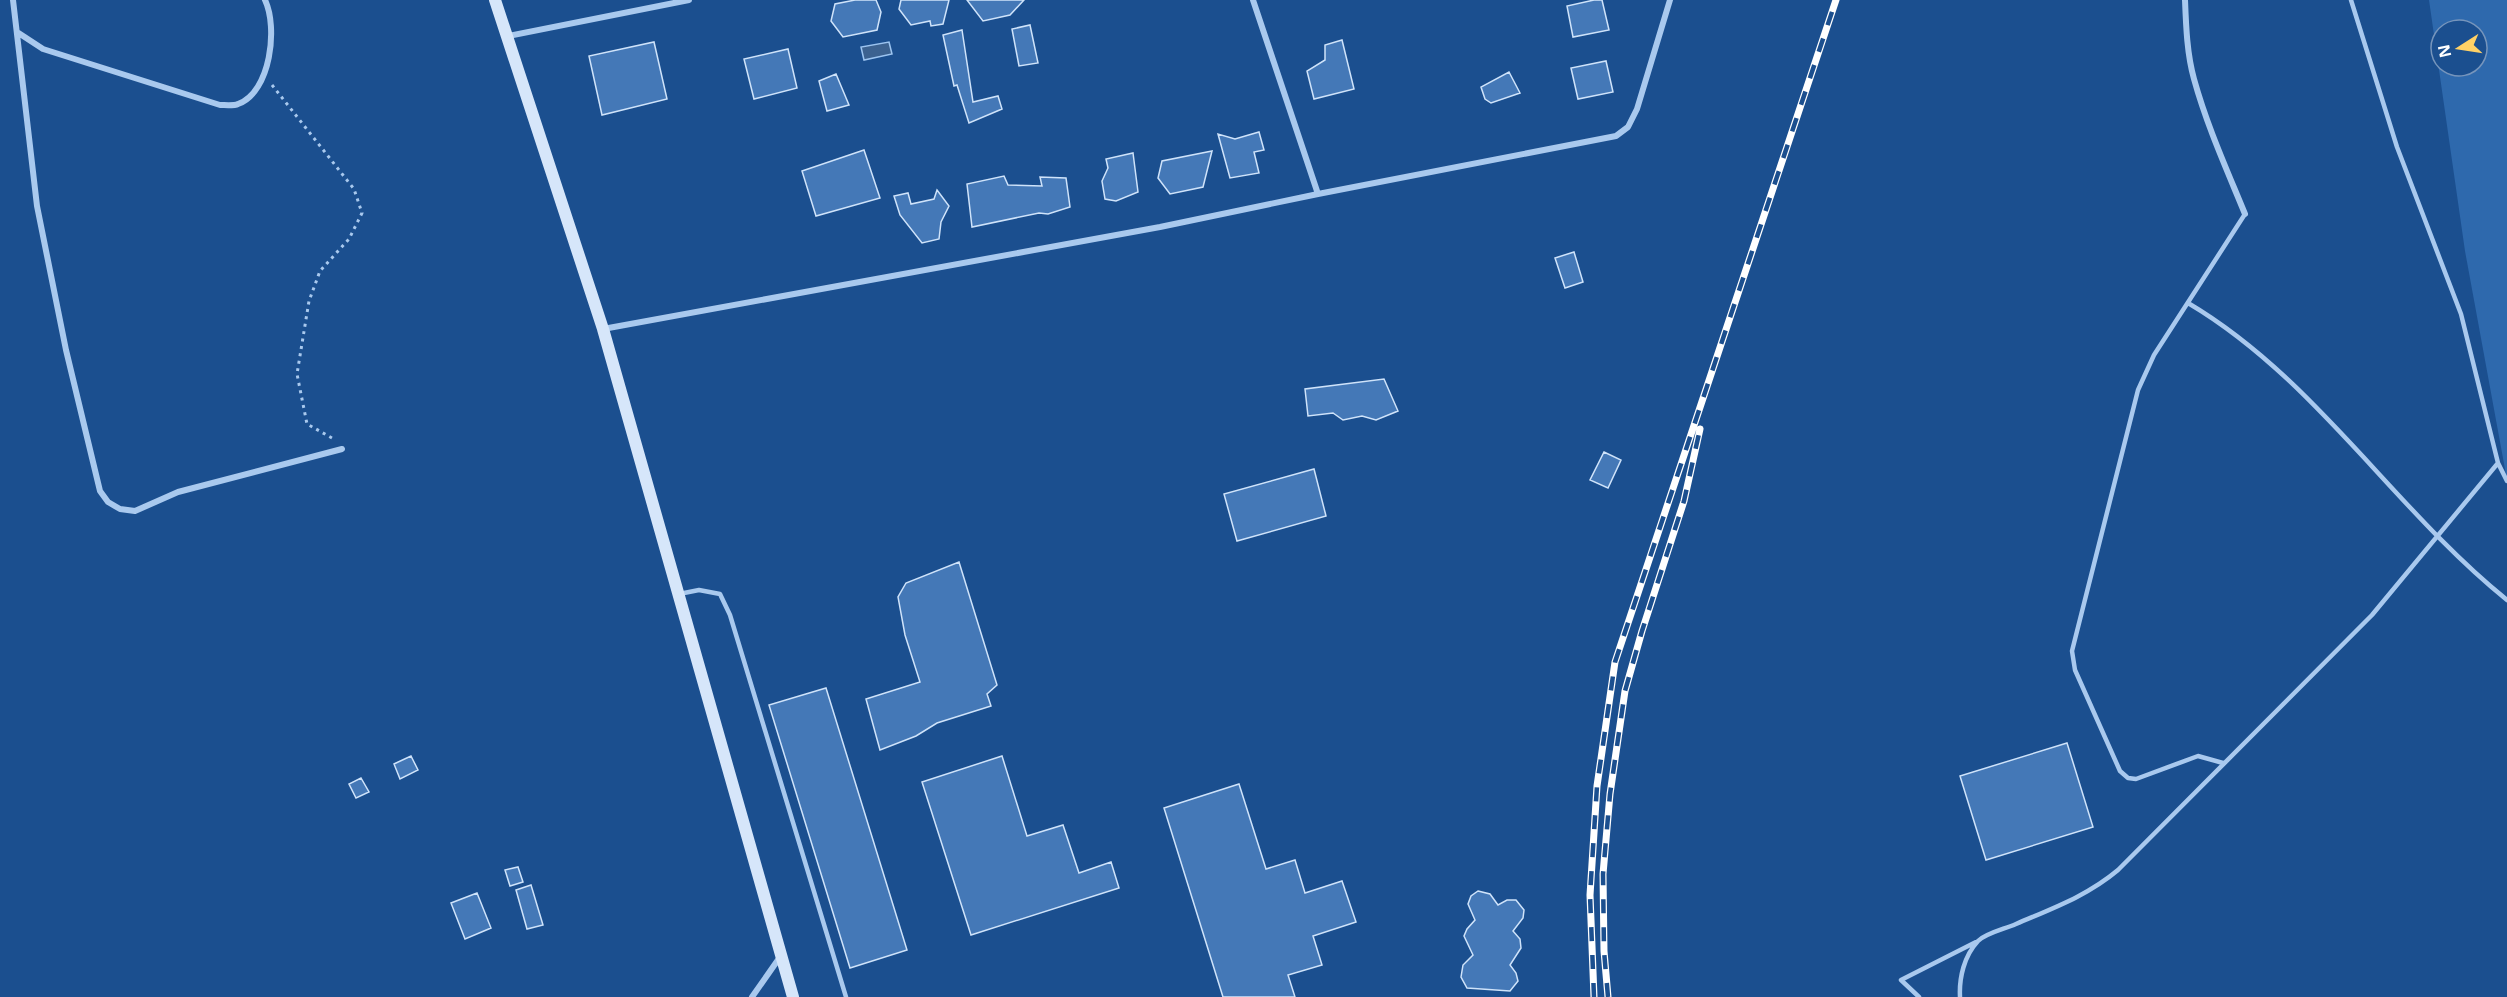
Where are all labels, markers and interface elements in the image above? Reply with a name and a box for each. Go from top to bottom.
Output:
north arrow [2429,18,2489,78]
text: N [2432,42,2456,60]

